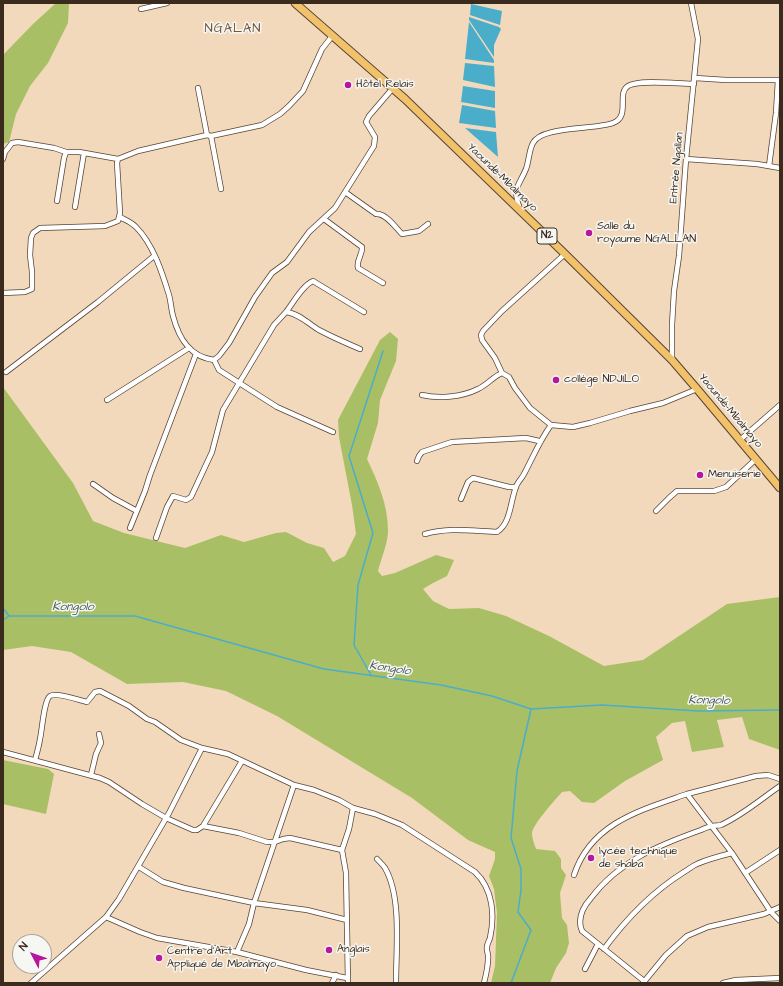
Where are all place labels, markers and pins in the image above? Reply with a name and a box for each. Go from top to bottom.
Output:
place label: Hôtel Relais [356,78,414,92]
marker: Hôtel Relais [343,80,353,90]
place label: Salle du royaume NGALLAN [597,220,696,246]
marker: Salle du royaume NGALLAN [584,228,594,238]
place label: collège NDJILO [564,373,639,387]
marker: collège NDJILO [551,375,561,385]
place label: Menuiserie [708,468,761,482]
marker: Menuiserie [695,470,705,480]
place label: lycée technique de shaba [599,845,677,871]
marker: lycée technique de shaba [586,853,596,863]
place label: Anglais [337,943,370,957]
place label: Centre d'Art Appliqué de Mbalmayo [167,945,276,971]
marker: Anglais [324,945,334,955]
marker: Centre d'Art Appliqué de Mbalmayo [154,953,164,963]

